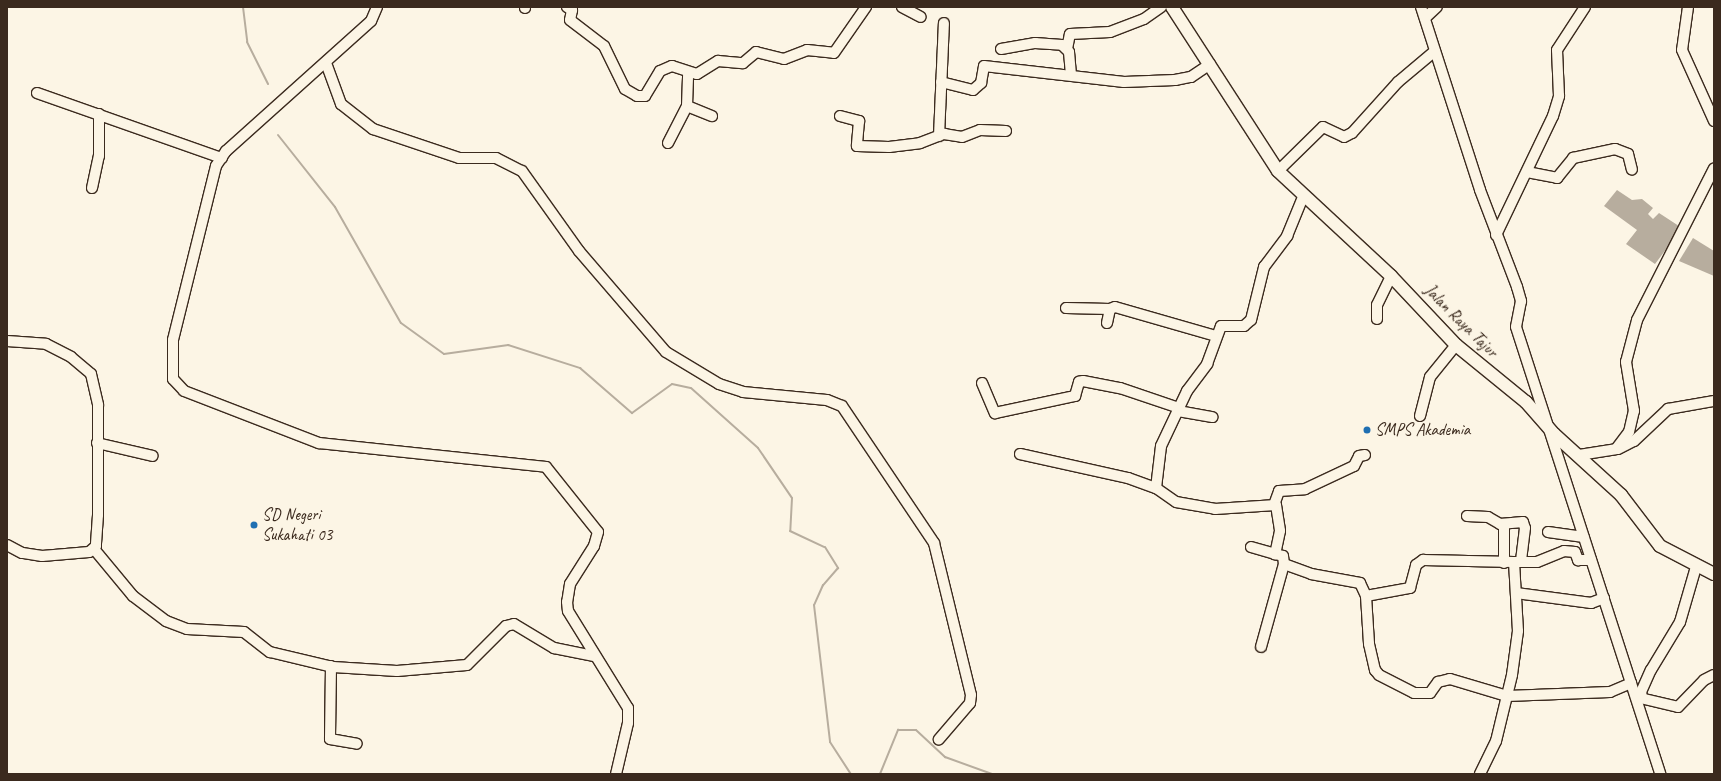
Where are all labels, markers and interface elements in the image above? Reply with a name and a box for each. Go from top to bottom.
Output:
street label: Jalan Raya Tajur [1420,280,1502,362]
place label: SMPS Akademia [1375,420,1470,440]
marker: SMPS Akademia [1362,425,1372,435]
place label: SD Negeri Sukahati 03 [262,505,332,545]
marker: SD Negeri Sukahati 03 [249,520,259,530]

